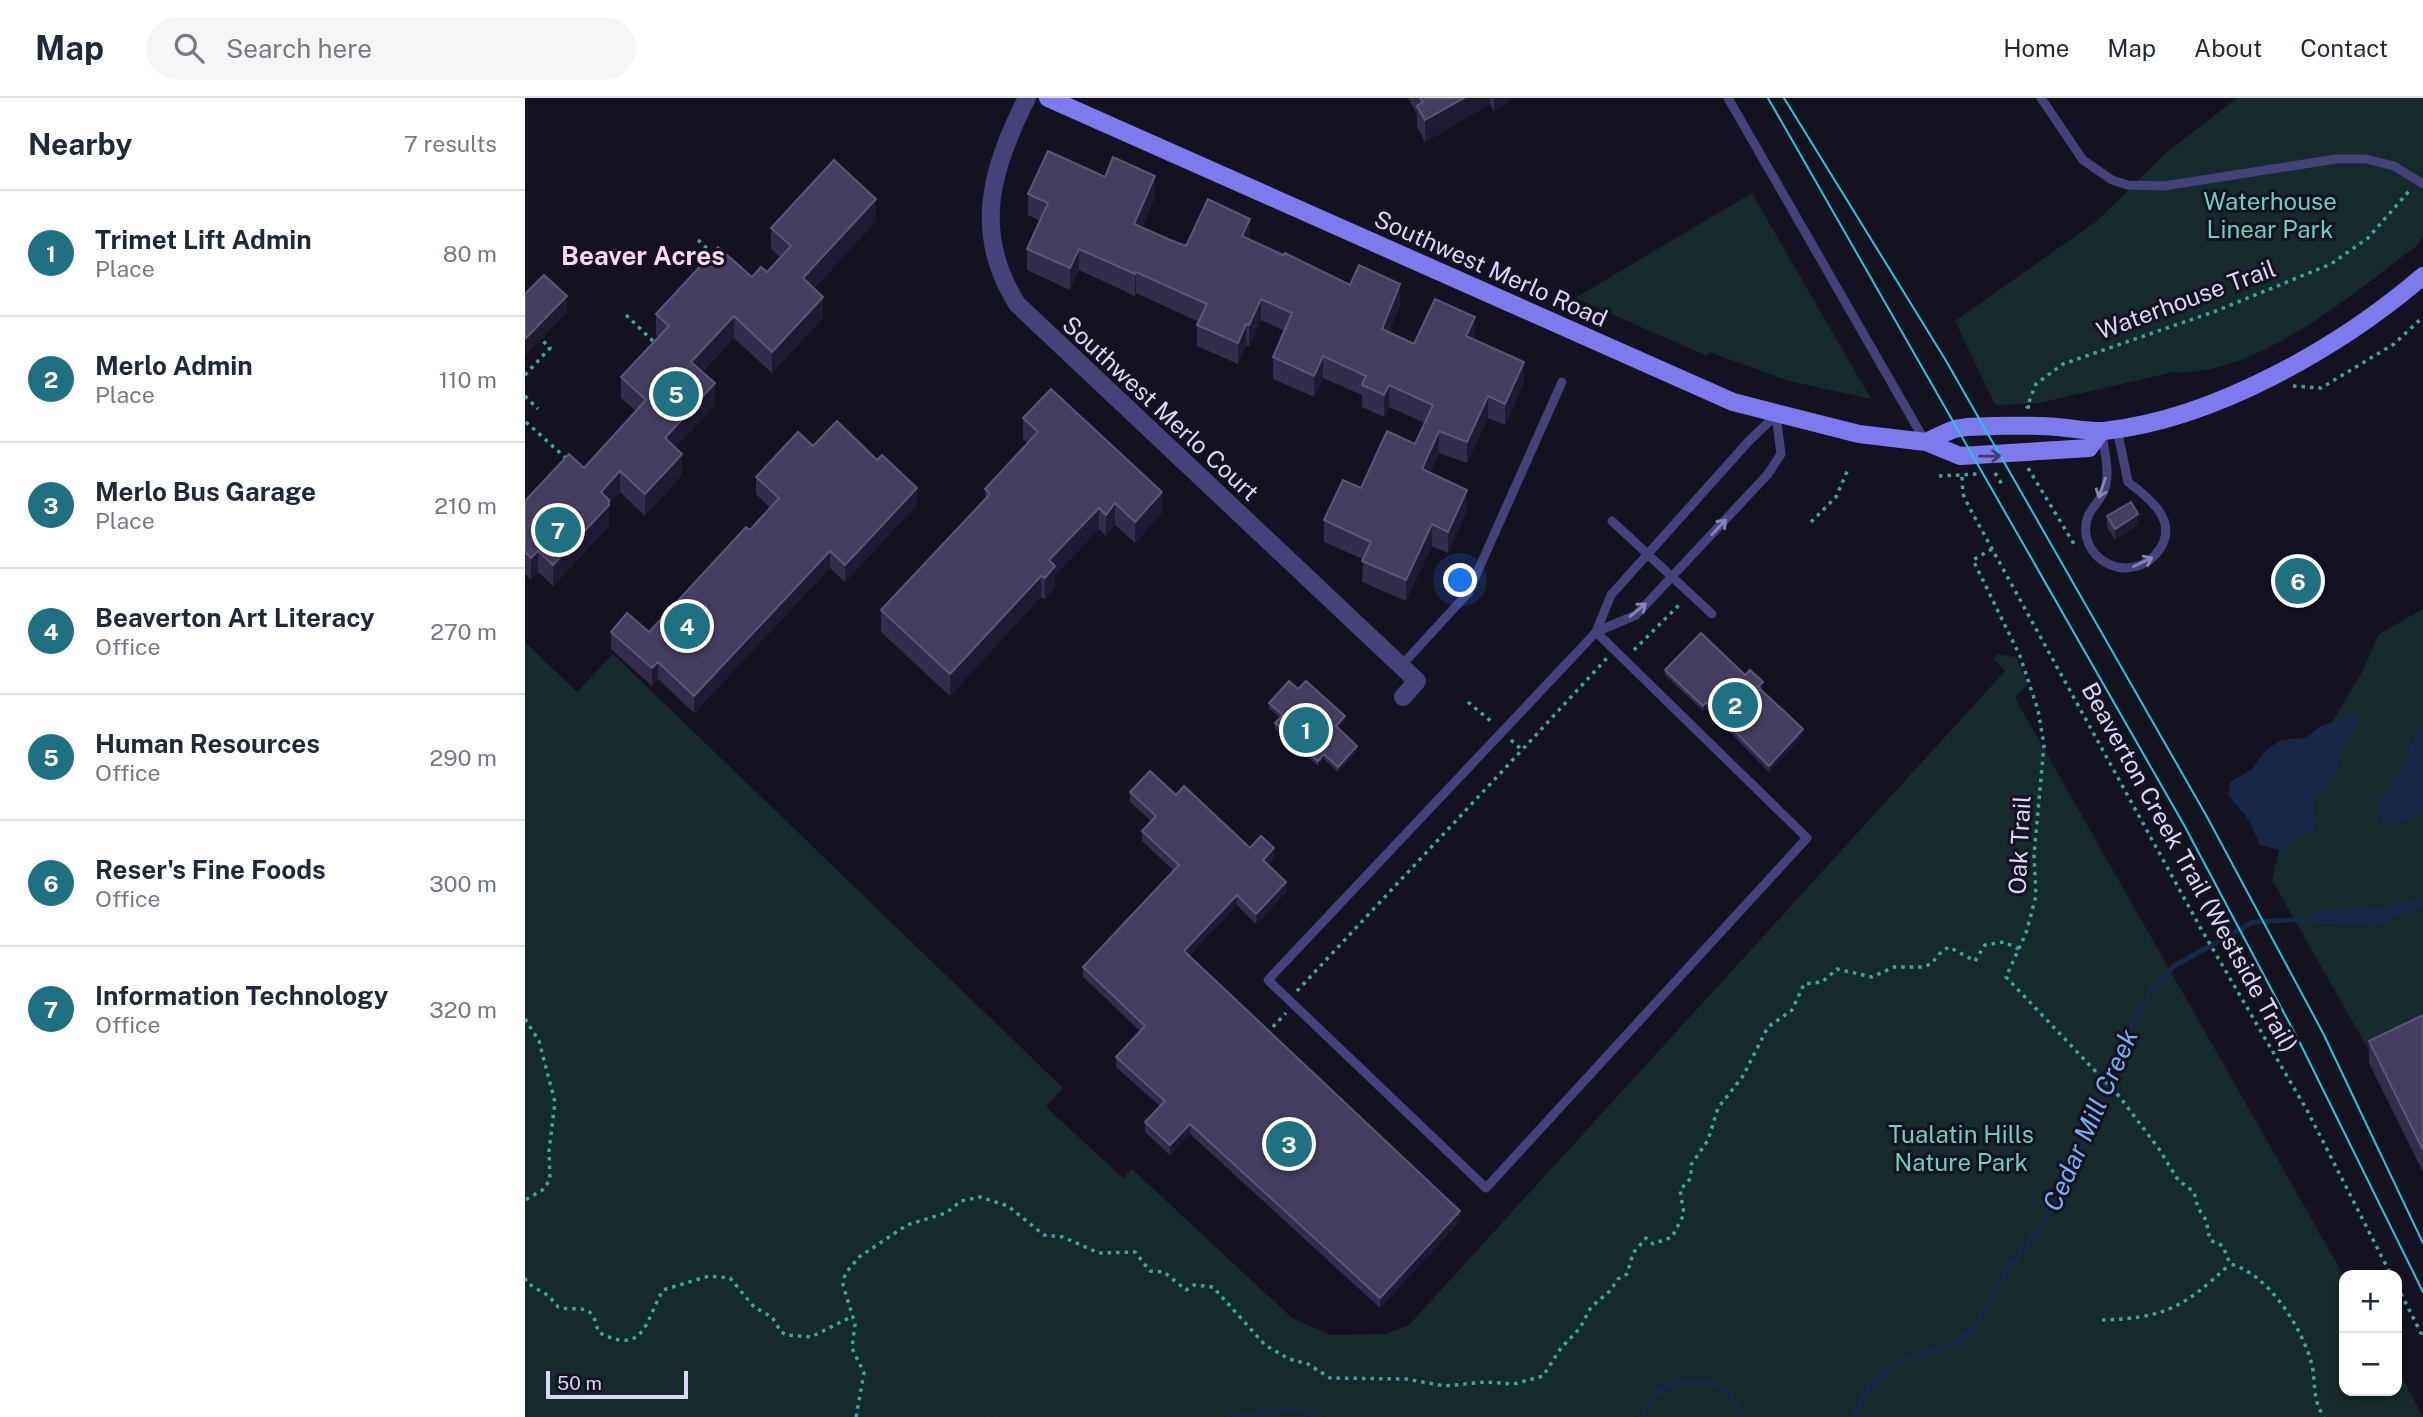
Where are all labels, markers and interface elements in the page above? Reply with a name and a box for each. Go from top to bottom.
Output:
search box [146,17,636,80]
text: Map [35,29,104,67]
icon: search [170,29,208,67]
text: Search here [226,33,372,64]
text: Home [2003,34,2069,62]
text: Map [2107,34,2156,62]
text: About [2194,34,2262,62]
text: Contact [2300,34,2388,62]
text: Nearby [28,126,132,162]
text: 7 results [404,130,497,157]
park label: Waterhouse Linear Park [2203,187,2337,243]
street label: Southwest Merlo Road [1370,204,1612,332]
text: Trimet Lift Admin [95,224,312,255]
text: 1 [46,240,56,267]
text: 80 m [443,240,497,267]
district label: Beaver Acres [561,240,725,271]
street label: Waterhouse Trail [2093,254,2279,344]
text: Place [95,255,155,282]
street label: Southwest Merlo Court [1057,310,1265,506]
text: Merlo Admin [95,350,253,381]
text: 2 [44,366,58,393]
text: 110 m [439,366,497,393]
pin: 5 [653,368,699,420]
text: Place [95,381,155,408]
one-way arrow [1978,449,2001,463]
text: Merlo Bus Garage [95,476,316,507]
one-way arrow [2095,477,2107,498]
text: 3 [43,492,59,519]
text: 210 m [434,492,497,519]
pin: 7 [535,504,581,556]
text: Place [95,507,155,534]
one-way arrow [1711,518,1727,536]
one-way arrow [2132,555,2153,568]
pin: 6 [2275,555,2321,607]
your location [1443,563,1477,597]
pin: 4 [664,600,710,652]
text: Beaverton Art Literacy [95,602,375,633]
one-way arrow [1629,602,1647,617]
text: 4 [43,618,59,645]
text: 270 m [430,618,497,645]
text: Office [95,633,161,660]
street label: Beaverton Creek Trail (Westside Trail) [2076,677,2304,1057]
pin: 2 [1712,679,1758,731]
pin: 1 [1283,704,1329,756]
text: Human Resources [95,728,320,759]
text: 5 [43,744,59,771]
text: 290 m [430,744,497,771]
text: Office [95,759,161,786]
street label: Oak Trail [2002,795,2036,895]
text: Reser's Fine Foods [95,854,326,885]
text: 6 [43,870,59,897]
text: 300 m [429,870,497,897]
text: Office [95,885,161,912]
text: Information Technology [95,980,388,1011]
text: 7 [44,996,58,1023]
text: 320 m [429,996,497,1023]
text: Office [95,1011,161,1038]
water label: Cedar Mill Creek [2036,1024,2144,1216]
pin: 3 [1266,1118,1312,1170]
park label: Tualatin Hills Nature Park [1888,1120,2034,1176]
map controls [2339,1270,2402,1396]
button: + [2339,1270,2402,1333]
button: − [2339,1333,2402,1396]
scale bar [546,1368,688,1400]
text: 50 m [557,1372,602,1394]

